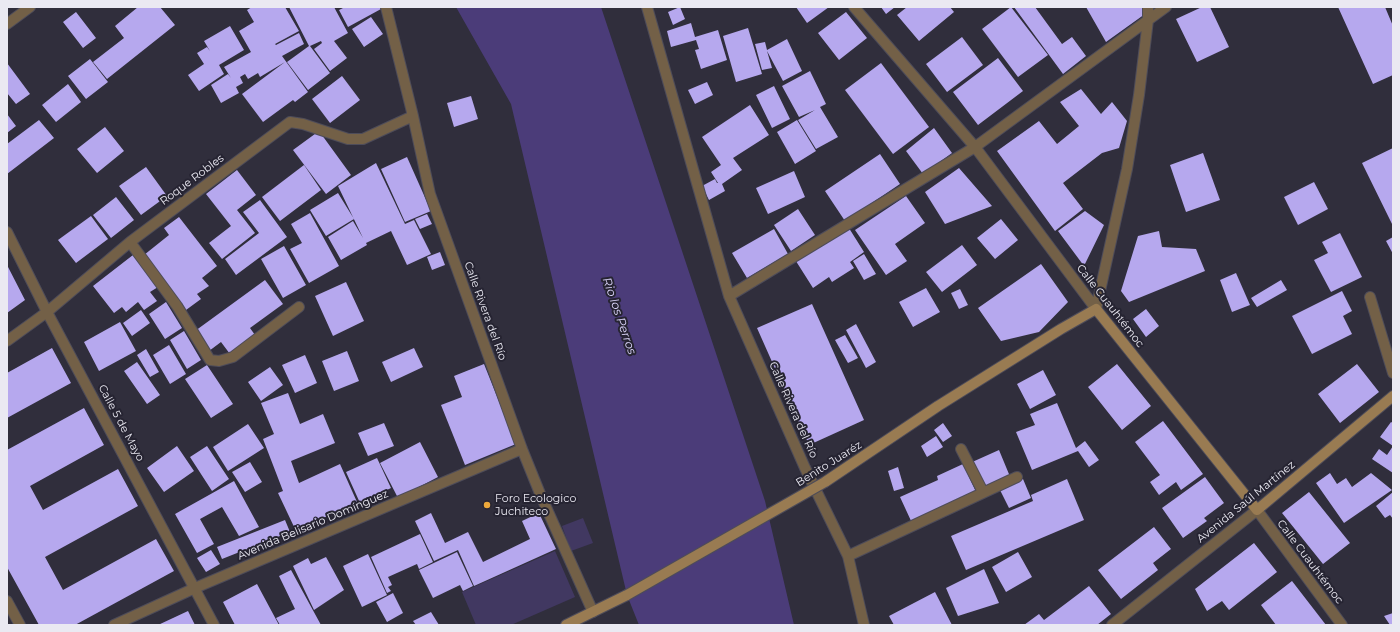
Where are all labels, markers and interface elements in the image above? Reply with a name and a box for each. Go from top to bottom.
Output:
street label: Roque Robles [157,152,227,208]
street label: Calle Rivera del Río [461,260,509,362]
street label: Calle Cuauhtémoc [1074,262,1146,350]
water label: Rio los Perros [599,275,639,357]
street label: Calle Rivera del Río [766,360,820,460]
street label: Calle 5 de Mayo [95,382,147,464]
street label: Benito Juaréz [794,438,864,490]
street label: Avenida Saúl Martínez [1194,458,1298,546]
street label: Avenida Belisario Domínguez [236,487,390,563]
place label: Foro Ecologico Juchiteco [495,492,576,518]
marker: Foro Ecologico Juchiteco [482,500,492,510]
street label: Calle Cuauhtémoc [1274,517,1346,607]

